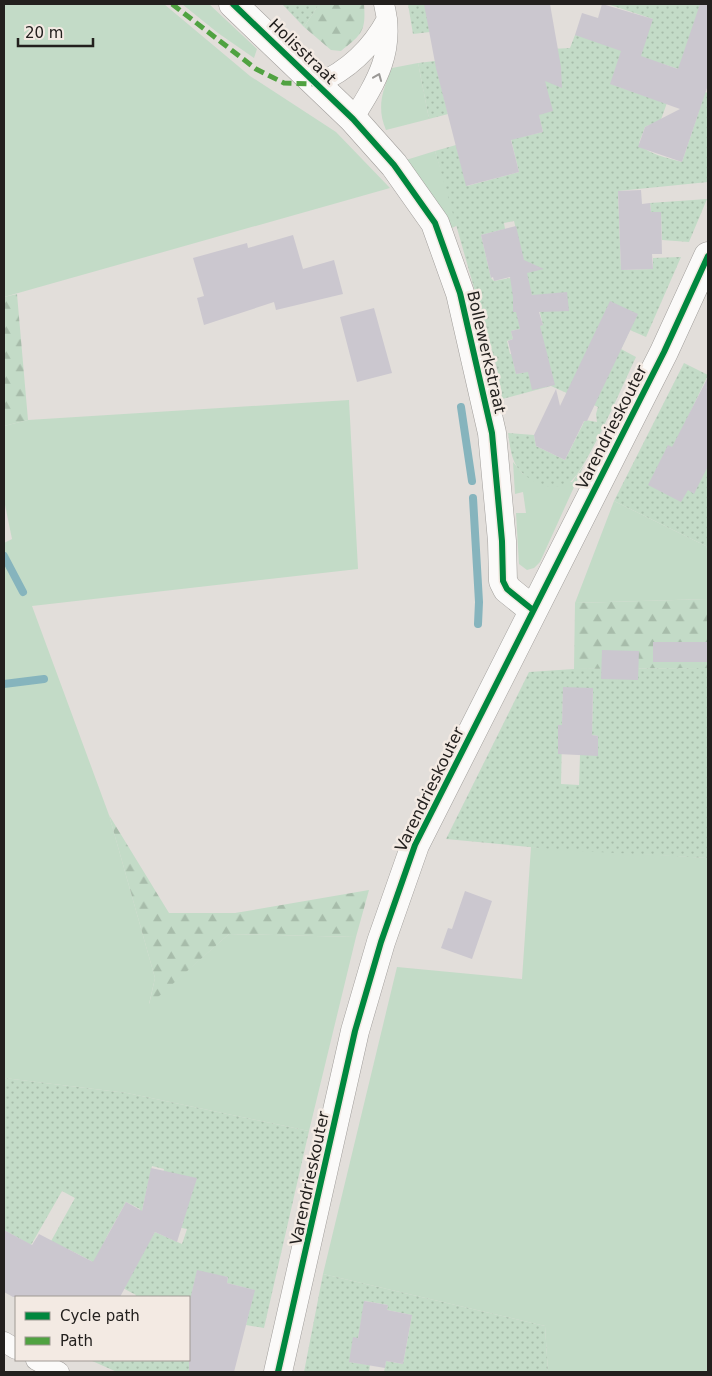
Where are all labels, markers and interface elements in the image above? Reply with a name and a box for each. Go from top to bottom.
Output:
scale bar [18,15,92,47]
street label: Holisstraat [265,15,340,88]
text: 20 m [25,24,63,42]
one-way arrow [371,73,382,82]
street label: Bollewerkstraat [463,289,510,415]
street label: Varendrieskouter [572,362,651,492]
street label: Varendrieskouter [391,723,468,855]
street label: Varendrieskouter [286,1109,333,1247]
legend [15,1296,190,1361]
text: Cycle path [60,1307,140,1325]
text: Path [60,1332,93,1350]

